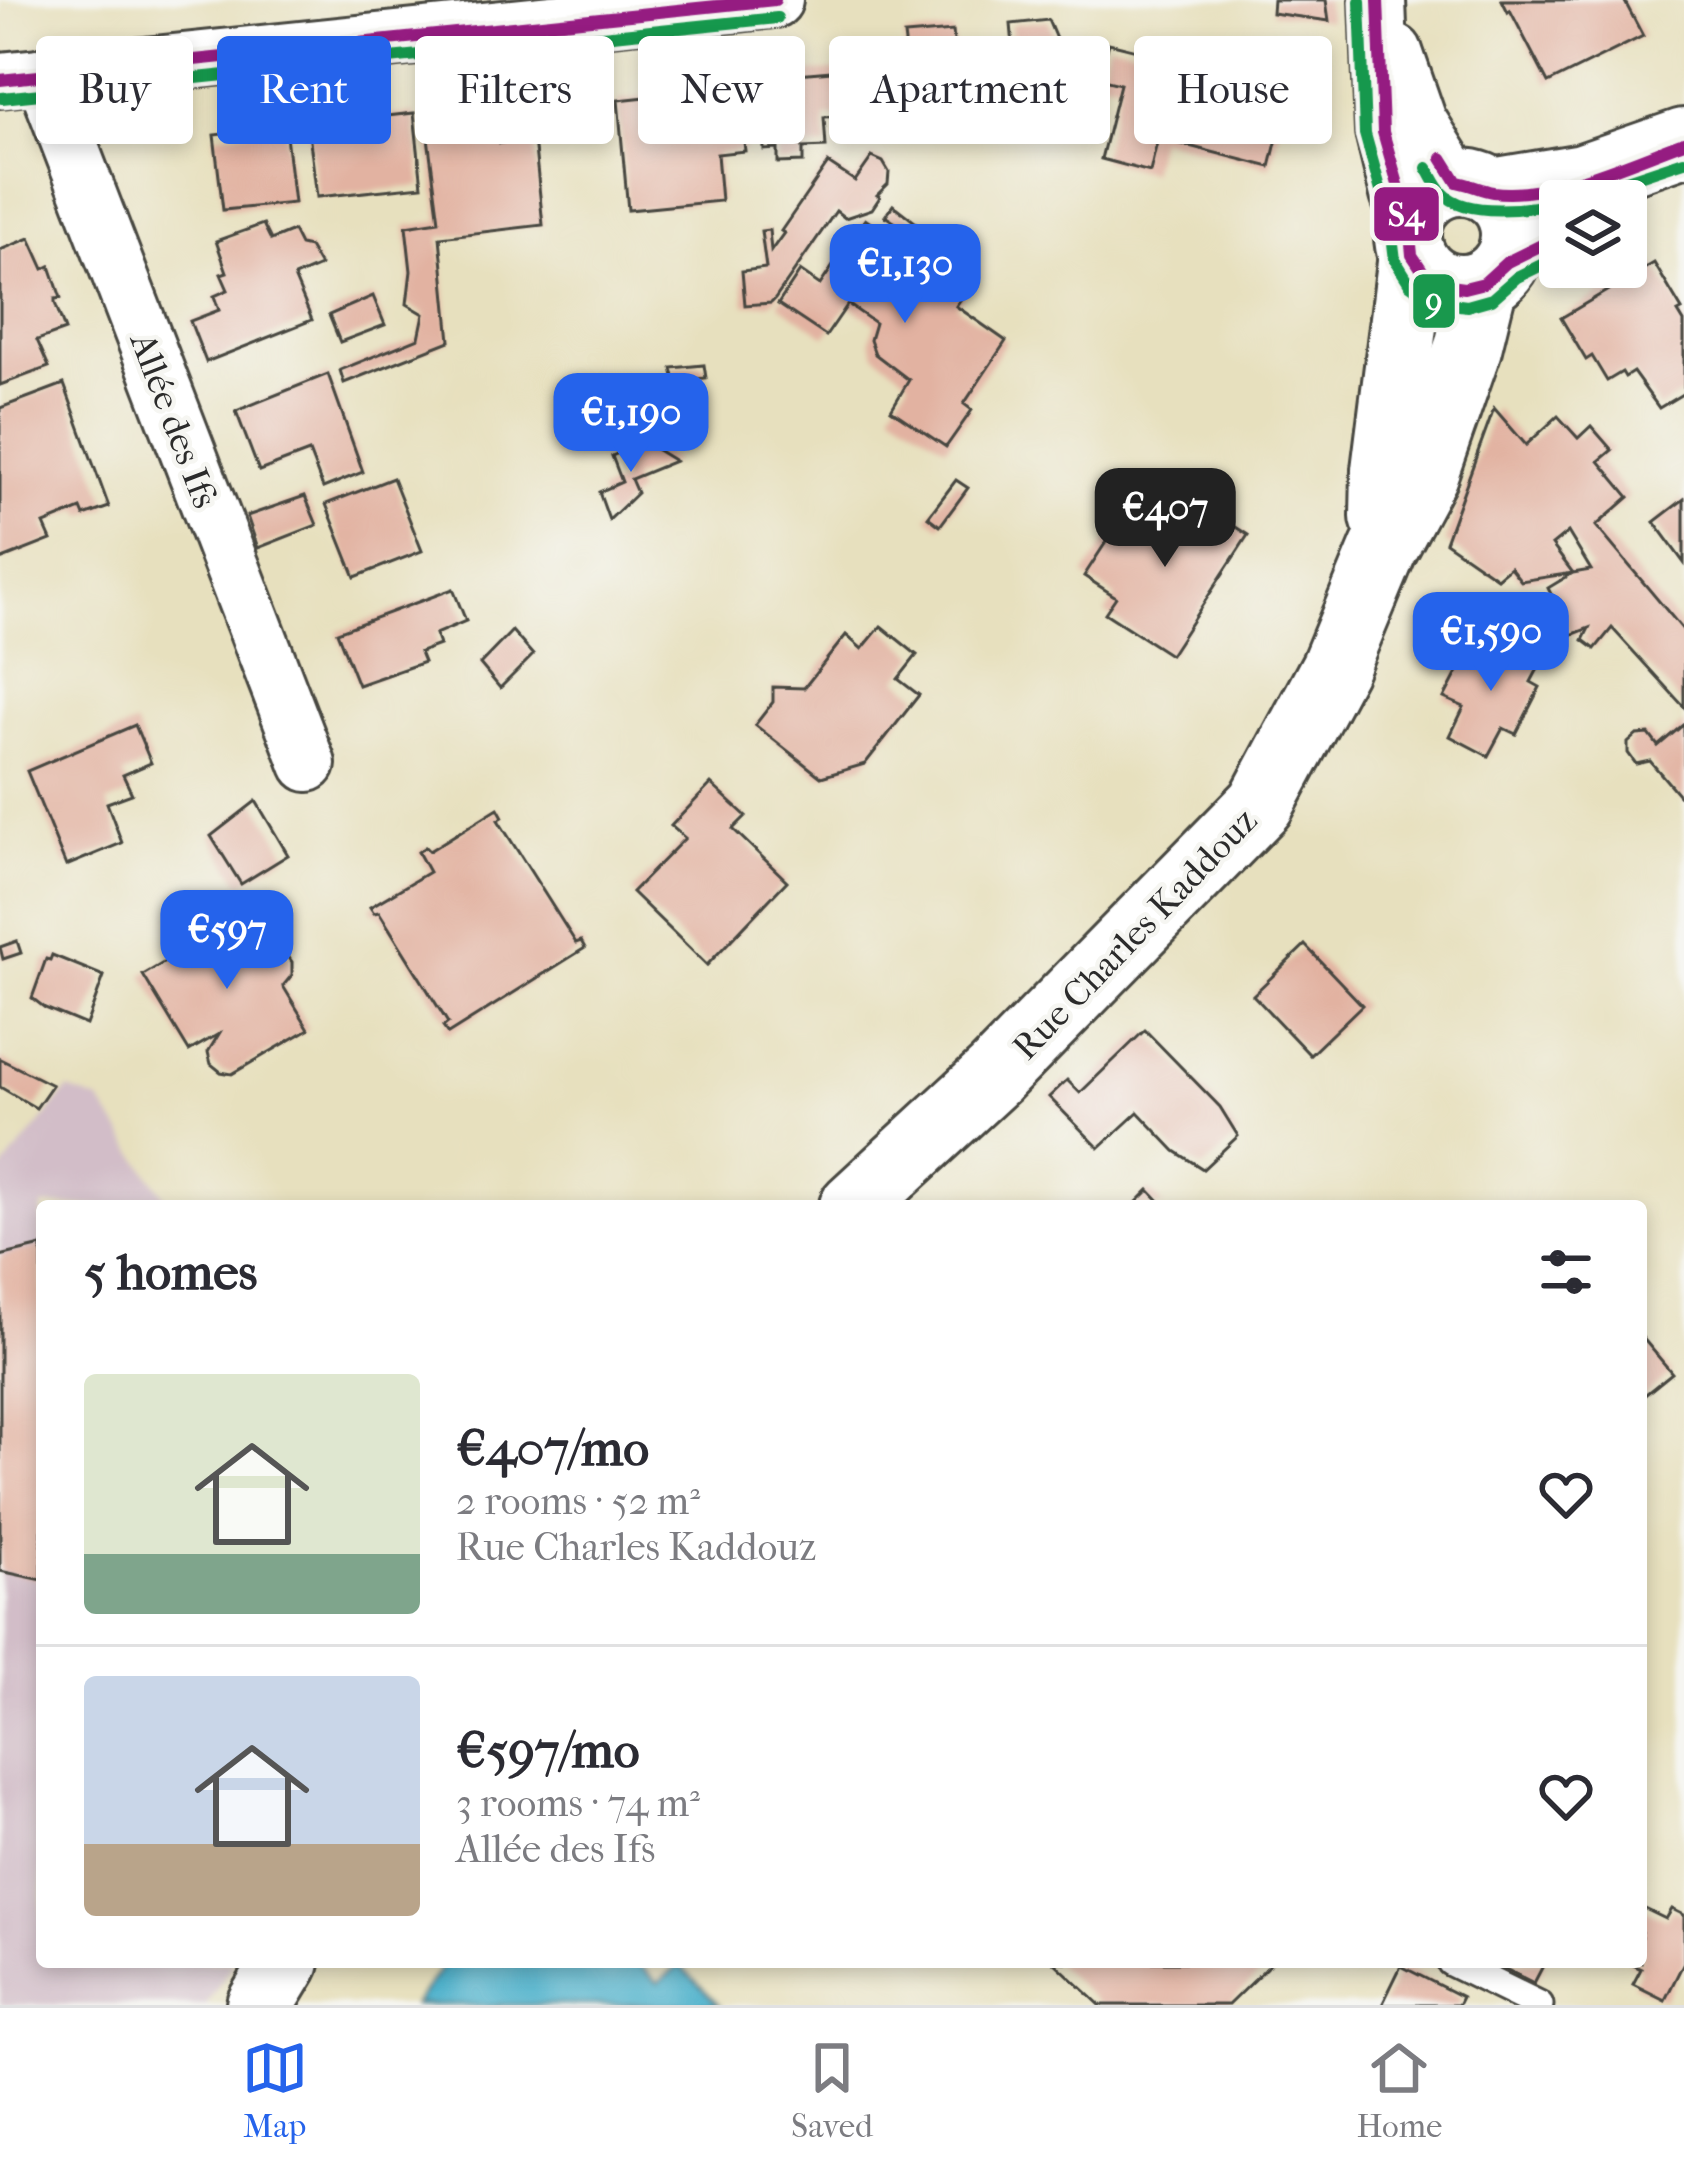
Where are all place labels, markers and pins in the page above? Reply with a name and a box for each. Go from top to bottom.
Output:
pin: €1,130 [807,224,1003,326]
pin: €1,190 [533,373,729,475]
pin: €407 [1094,468,1236,570]
pin: €1,590 [1393,592,1589,694]
pin: €597 [156,890,298,992]

